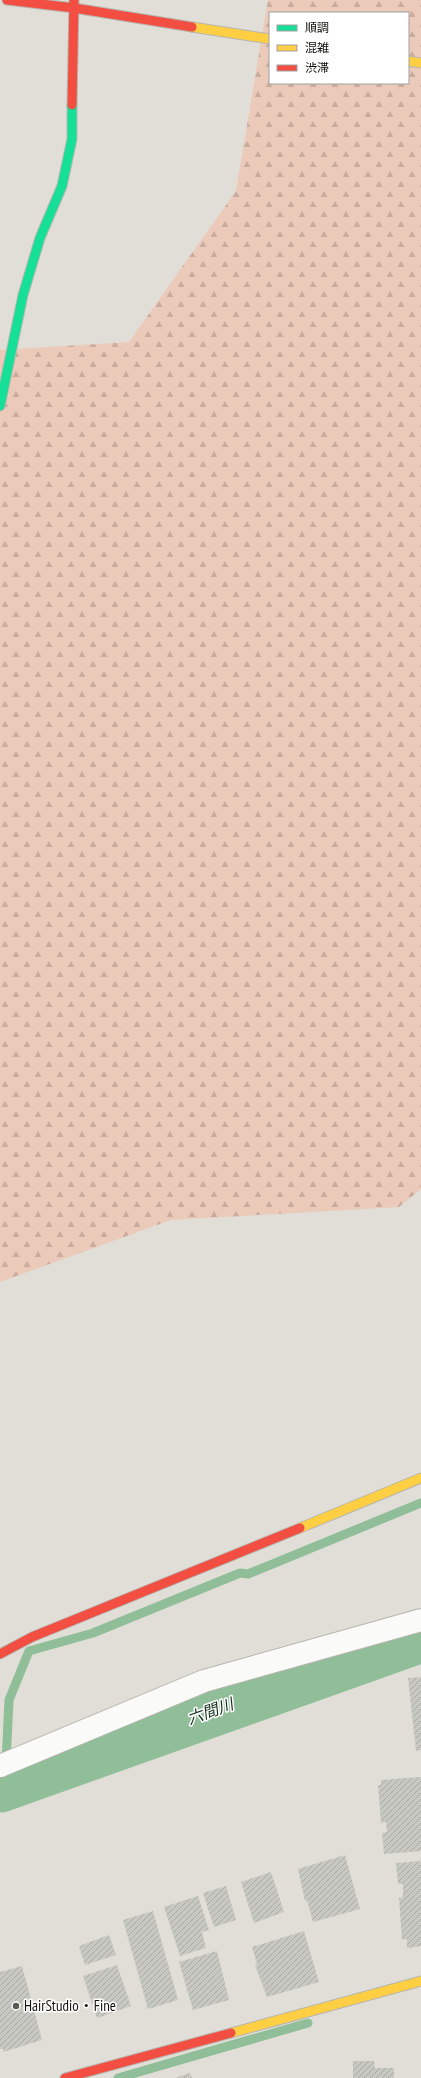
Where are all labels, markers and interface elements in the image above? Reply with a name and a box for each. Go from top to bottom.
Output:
legend [269,12,409,84]
text: 順調 [305,20,329,35]
text: 混雑 [305,40,329,55]
text: 渋滞 [305,60,329,75]
water label: 六間川 [184,1693,238,1729]
place label: HairStudio・Fine [24,1996,116,2015]
marker: HairStudio・Fine [11,2001,21,2011]

